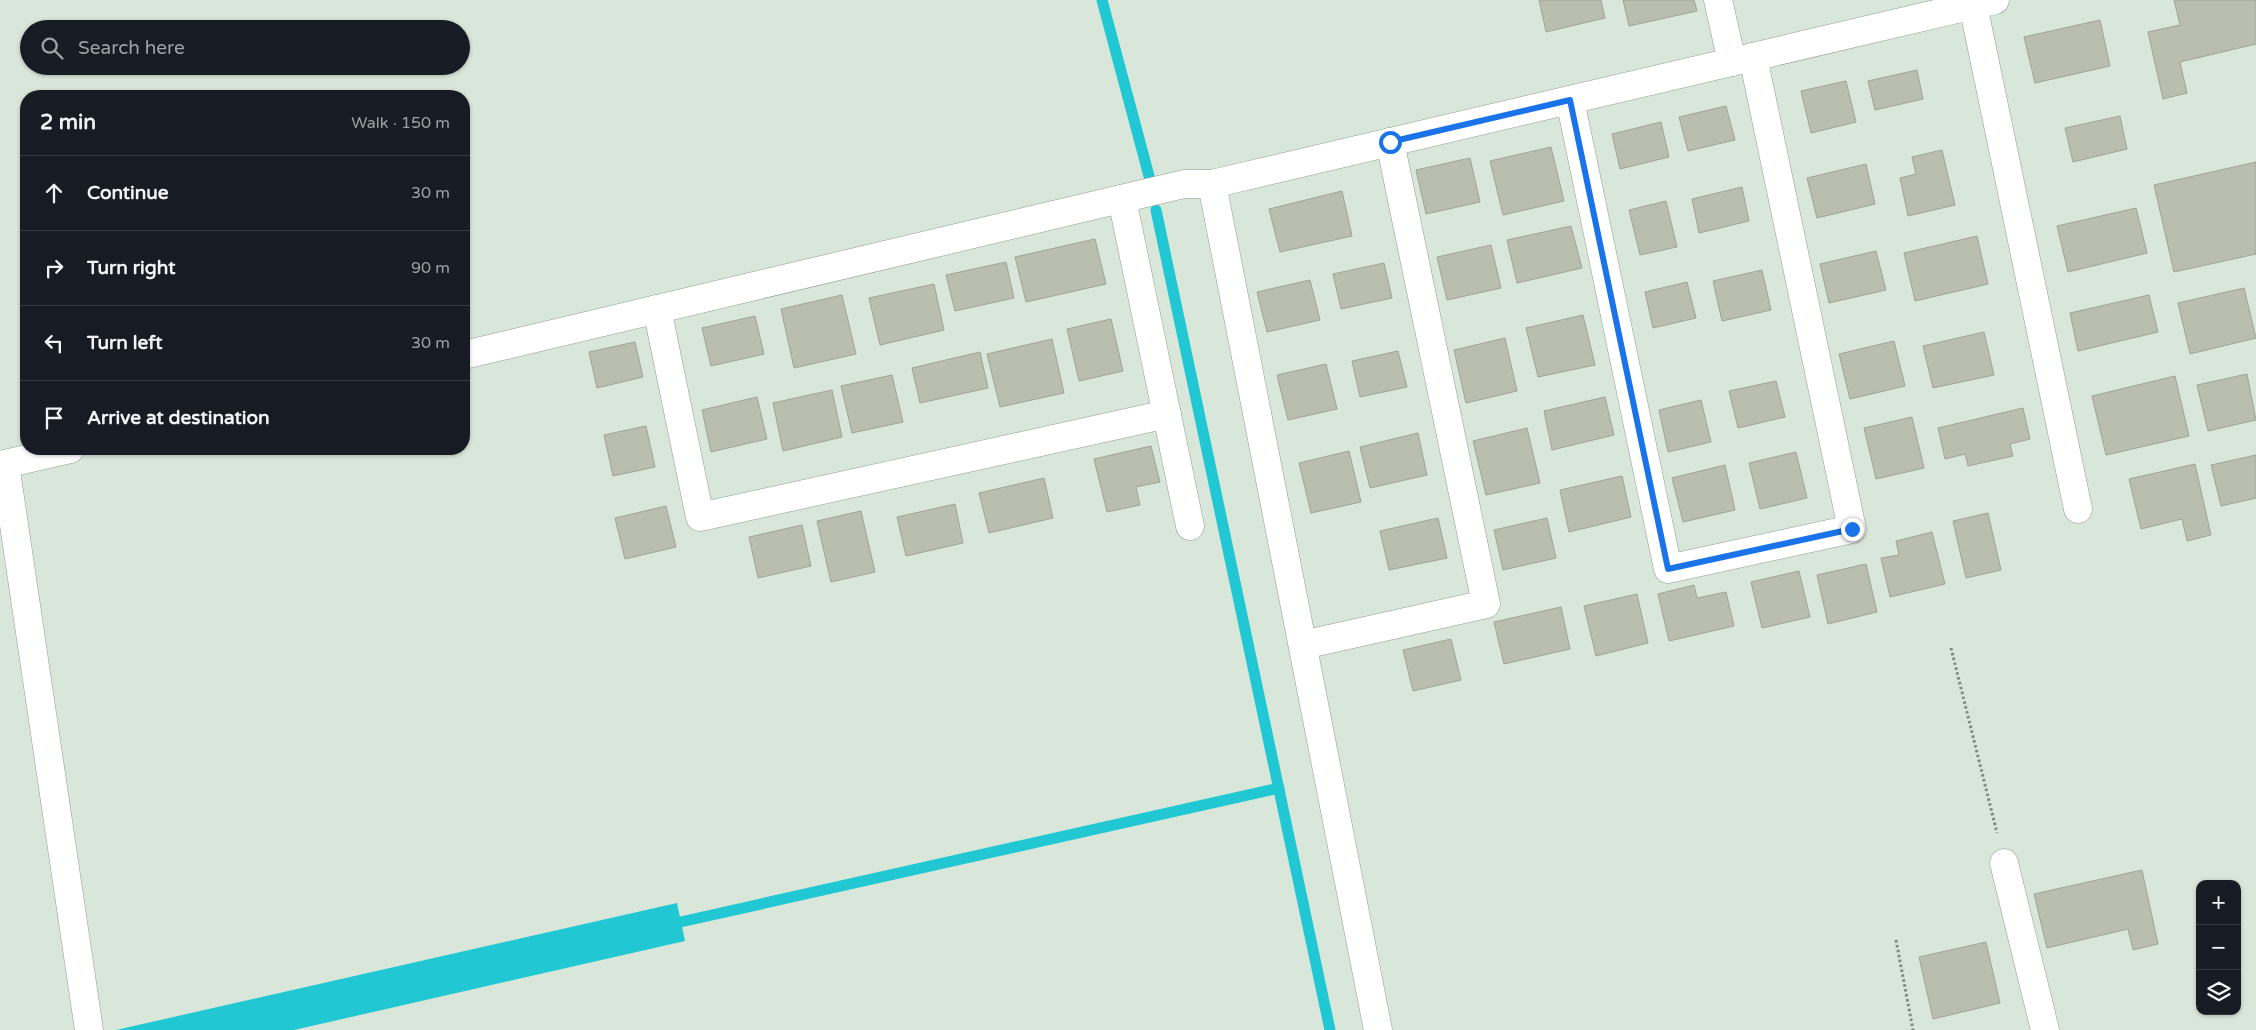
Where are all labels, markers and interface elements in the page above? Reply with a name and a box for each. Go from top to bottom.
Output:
search box [20,20,470,75]
icon: search [38,34,66,62]
text: Search here [78,37,185,59]
text: 2 min [40,110,96,135]
text: Walk · 150 m [351,113,450,133]
route start [1379,131,1402,154]
icon: ahead [40,179,68,207]
text: Continue [87,182,169,204]
text: 30 m [411,183,450,203]
icon: right [40,254,68,282]
text: Turn right [87,257,175,279]
text: 90 m [411,258,450,278]
icon: left [40,329,68,357]
text: Turn left [87,332,163,354]
text: 30 m [411,333,450,353]
icon: arrive [40,404,68,432]
text: Arrive at destination [87,407,270,429]
route end [1841,518,1864,541]
map controls [2196,880,2241,1015]
button: + [2196,880,2241,925]
button: − [2196,925,2241,970]
button: layers [2196,970,2241,1015]

